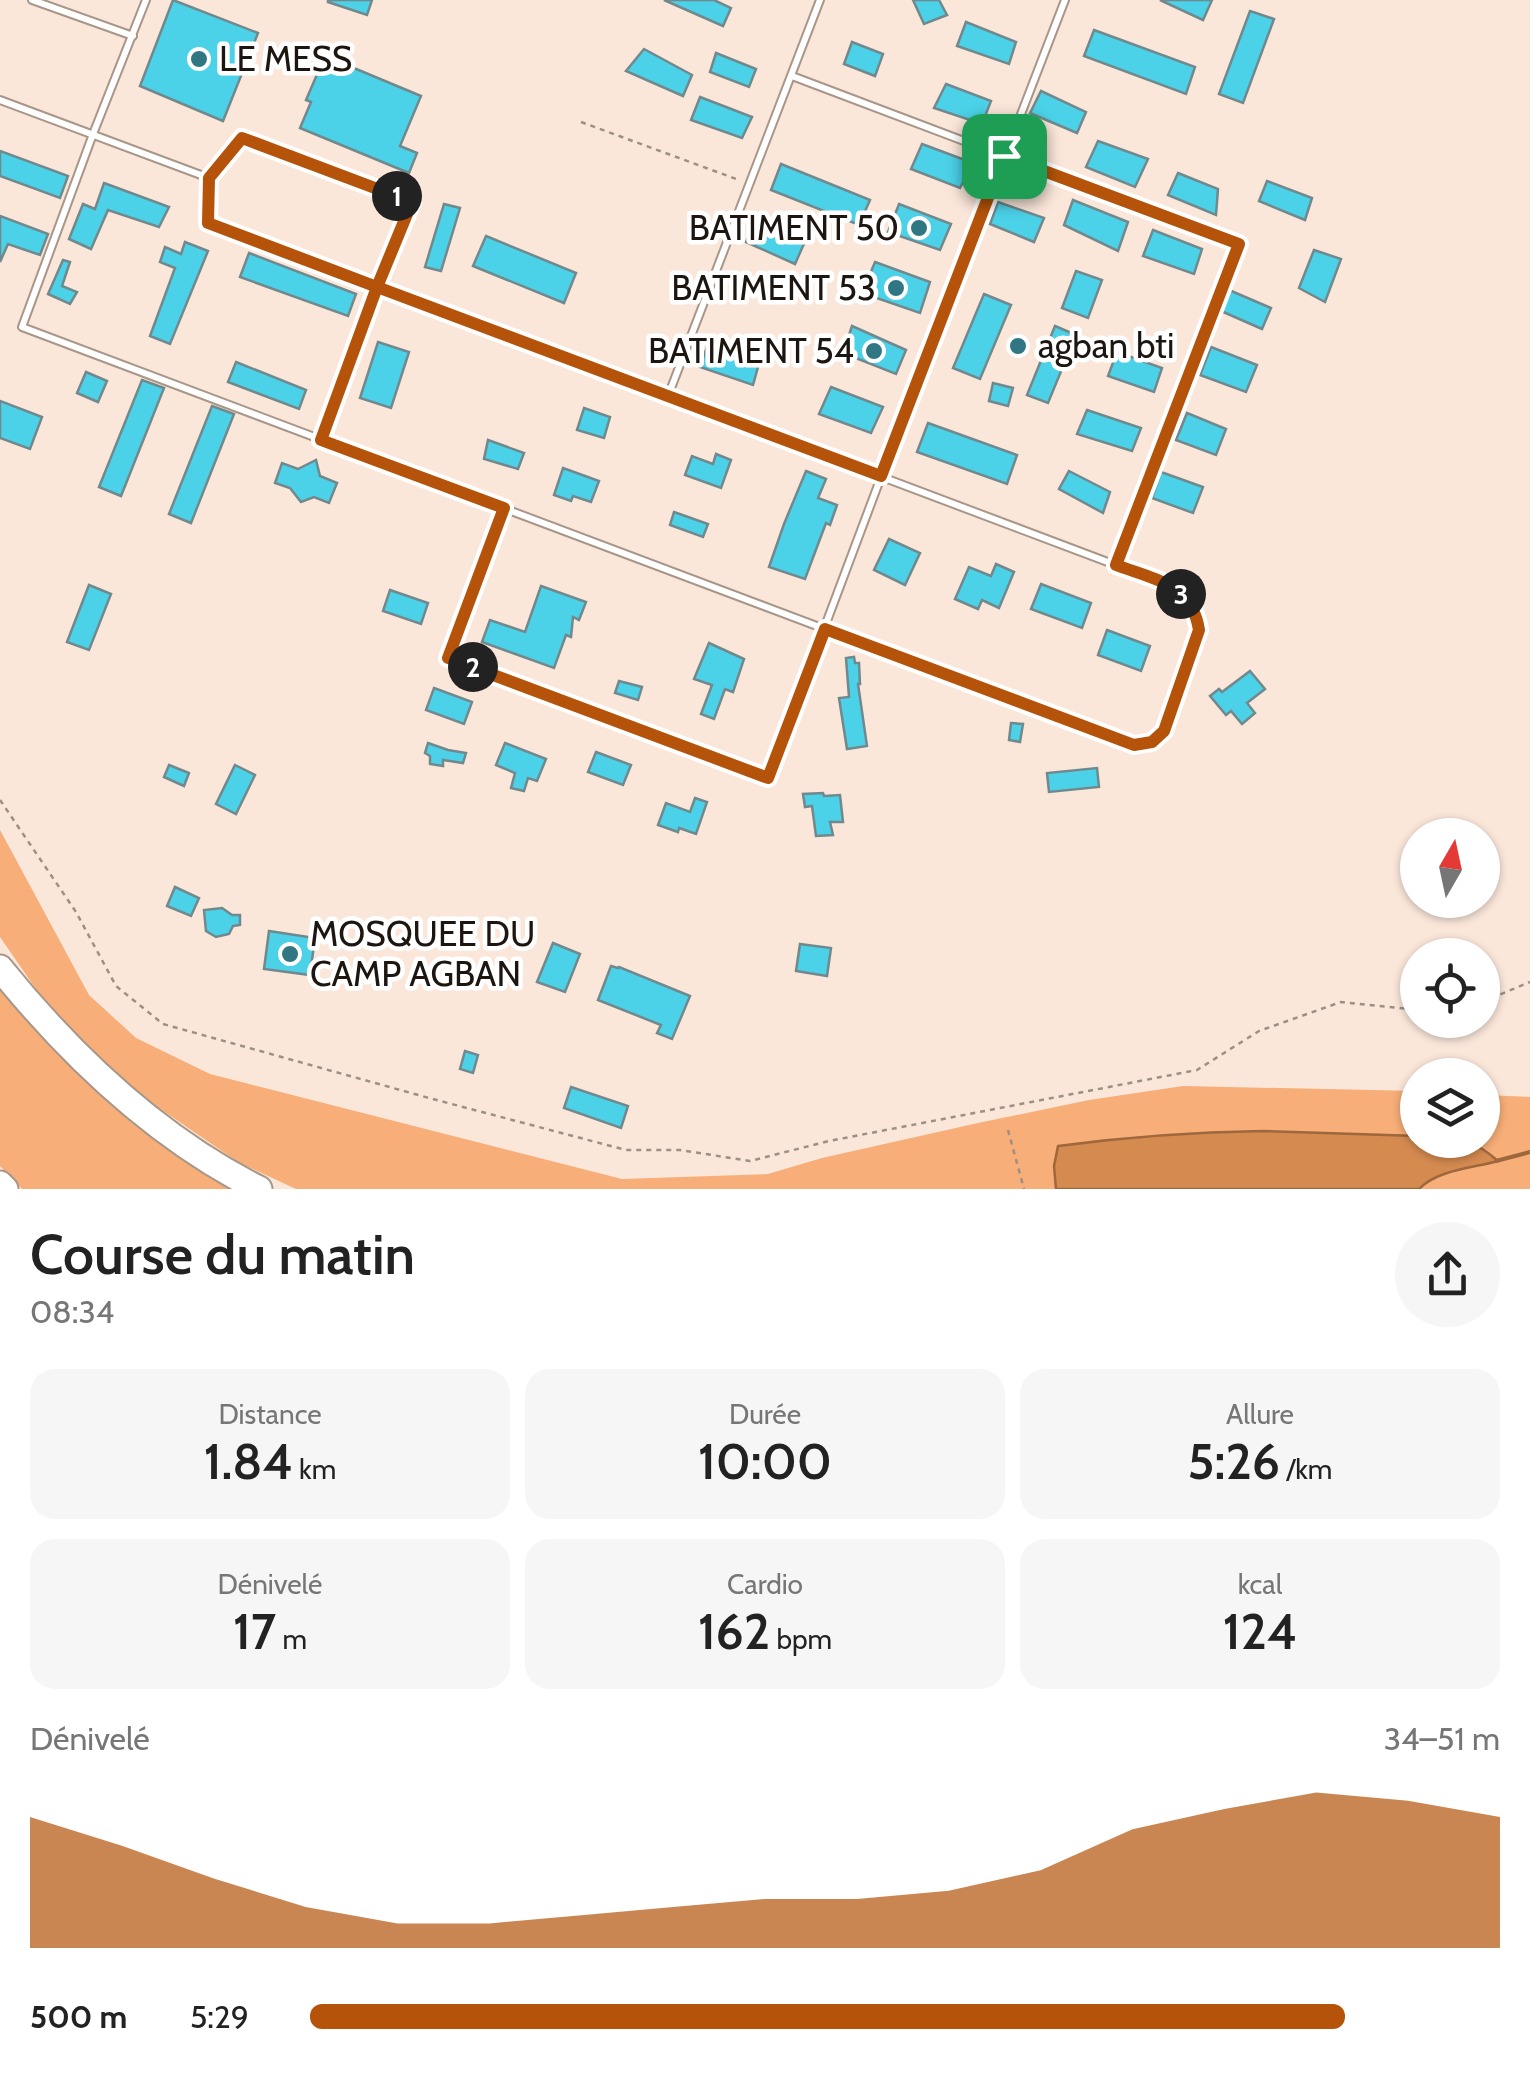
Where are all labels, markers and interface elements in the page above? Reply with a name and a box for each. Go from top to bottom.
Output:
place label: LE MESS [219,37,352,80]
marker: LE MESS [188,48,210,70]
pin [962,114,1047,199]
icon: arrive [977,129,1032,184]
pin: 1 [372,171,422,221]
text: 1 [392,179,402,213]
place label: BATIMENT 50 [689,206,899,249]
marker: BATIMENT 50 [908,217,930,239]
place label: BATIMENT 53 [671,266,876,309]
marker: BATIMENT 53 [885,277,907,299]
place label: agban bti [1038,324,1174,367]
place label: BATIMENT 54 [648,329,854,372]
marker: agban bti [1007,335,1029,357]
marker: BATIMENT 54 [863,340,885,362]
pin: 3 [1156,569,1206,619]
text: 3 [1173,577,1189,611]
pin: 2 [448,642,498,692]
text: 2 [466,650,480,684]
north arrow [1400,818,1500,918]
map controls [1400,818,1500,1158]
place label: MOSQUEE DU CAMP AGBAN [310,912,535,995]
button: locate [1400,938,1500,1038]
marker: MOSQUEE DU CAMP AGBAN [279,943,301,965]
button: layers [1400,1058,1500,1158]
text: Course du matin [30,1221,415,1288]
button: share [1395,1222,1500,1327]
text: 08:34 [30,1292,114,1331]
text: Distance [218,1397,322,1431]
text: Durée [729,1397,801,1431]
text: Allure [1226,1397,1294,1431]
text: 1.84 [204,1431,293,1492]
text: 10:00 [698,1431,832,1492]
text: 5:26 [1188,1431,1280,1492]
text: km [293,1452,336,1486]
text: /km [1280,1452,1332,1486]
text: Dénivelé [218,1567,322,1601]
text: Cardio [727,1567,803,1601]
text: kcal [1238,1567,1282,1601]
text: 17 [233,1601,276,1662]
text: 162 [698,1601,770,1662]
text: 124 [1223,1601,1297,1662]
text: m [276,1622,307,1656]
text: bpm [770,1622,832,1656]
text: Dénivelé [30,1719,150,1758]
text: 34–51 m [1384,1719,1500,1758]
text: 500 m [30,1997,127,2036]
text: 5:29 [190,1997,249,2036]

